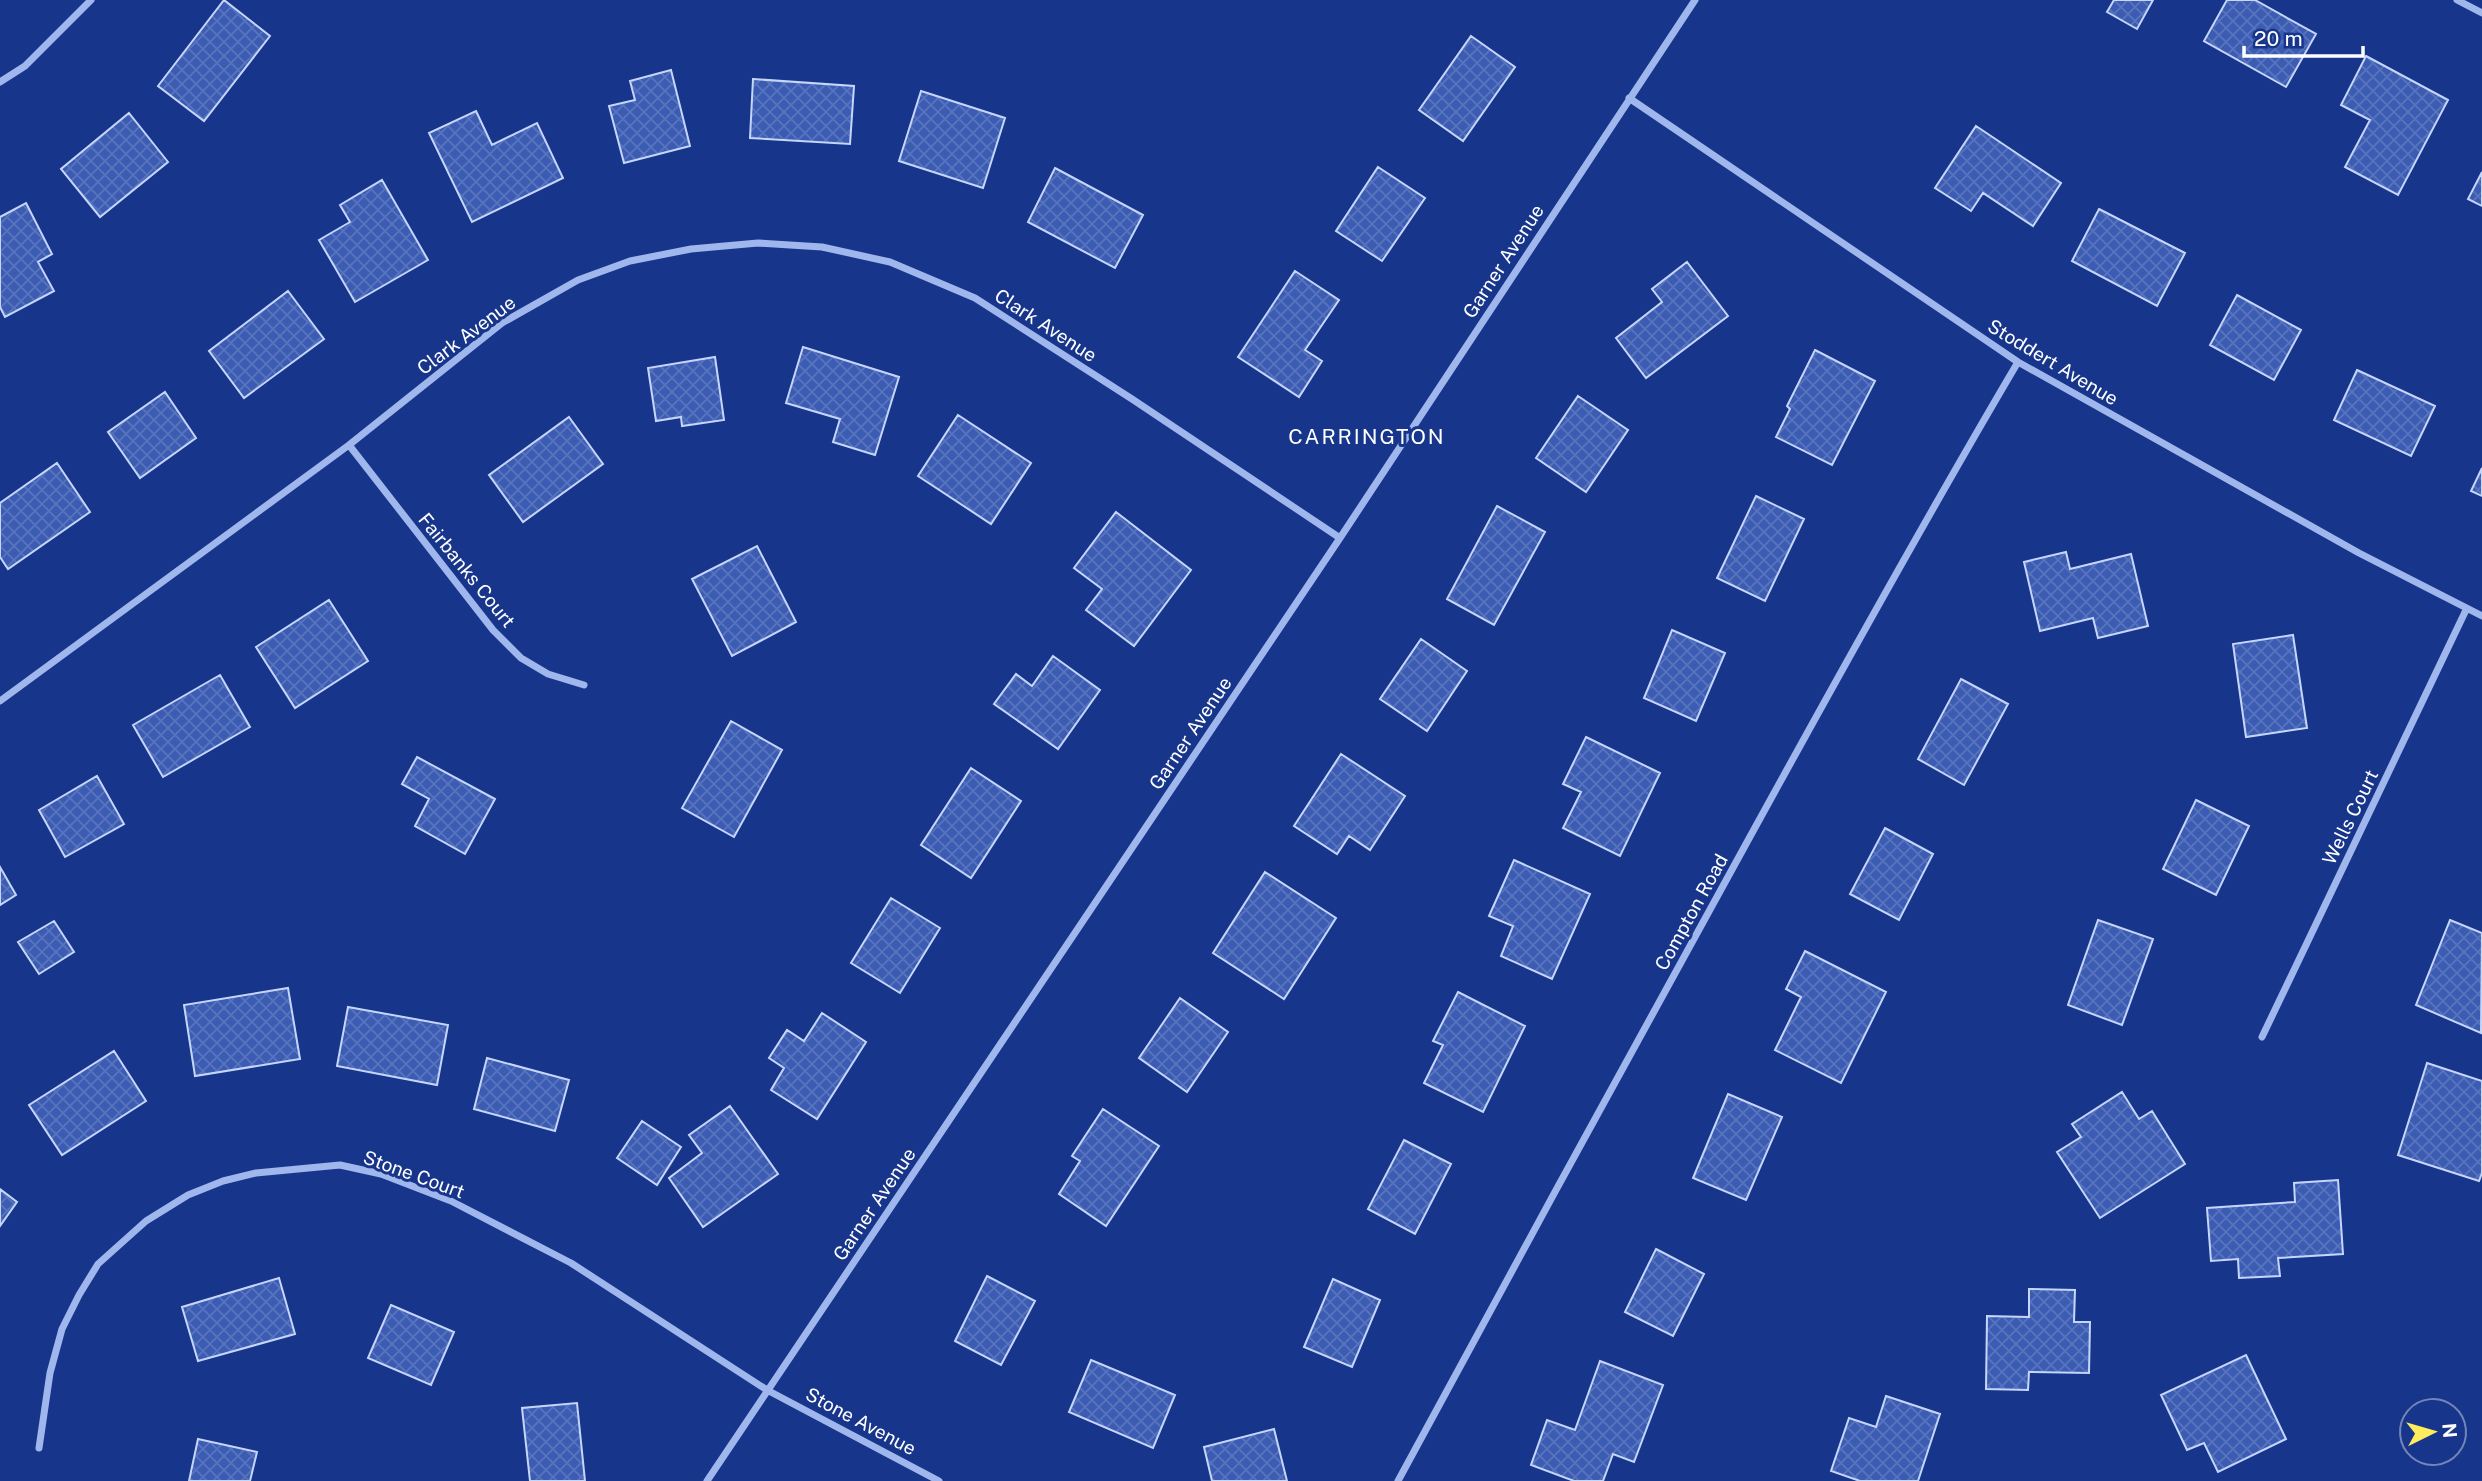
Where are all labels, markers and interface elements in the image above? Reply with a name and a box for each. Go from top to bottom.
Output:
scale bar [2244,14,2363,58]
text: 20 m [2254,26,2303,51]
street label: Garner Avenue [1458,200,1548,322]
street label: Clark Avenue [991,284,1101,366]
street label: Clark Avenue [413,291,519,379]
street label: Stoddert Avenue [1984,314,2122,410]
district label: CARRINGTON [1288,424,1446,449]
street label: Fairbanks Court [414,508,520,632]
street label: Garner Avenue [1144,673,1236,793]
street label: Wells Court [2318,766,2382,868]
street label: Compton Road [1650,850,1732,974]
street label: Garner Avenue [828,1144,920,1264]
street label: Stone Court [360,1146,468,1202]
street label: Stone Avenue [802,1383,920,1459]
north arrow [2398,1397,2468,1467]
text: N [2438,1422,2462,1439]

